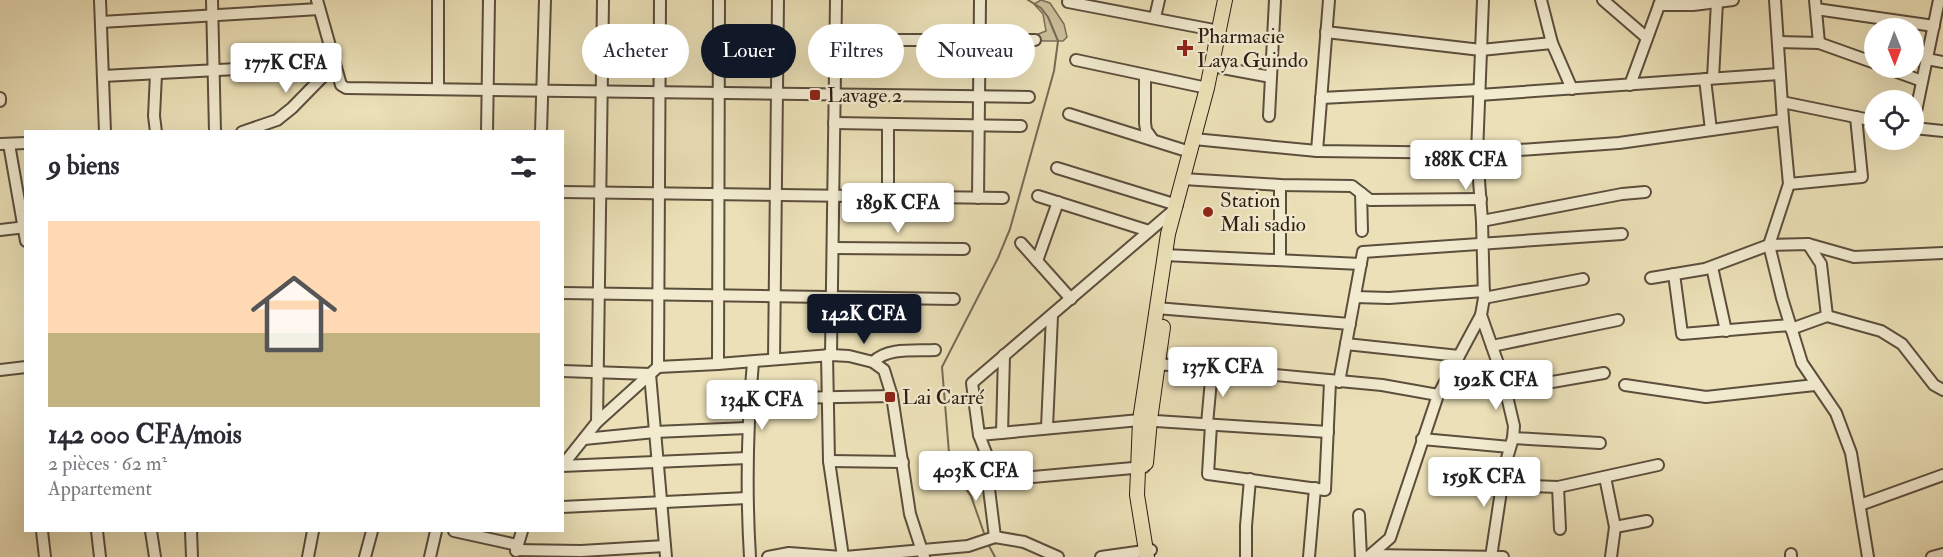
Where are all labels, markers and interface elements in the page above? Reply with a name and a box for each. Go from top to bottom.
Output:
north arrow [1864,18,1924,78]
map controls [1864,18,1924,150]
place label: Pharmacie Laya Guindo [1197,23,1308,74]
chip: Acheter [582,24,689,78]
chip: Louer [701,24,796,78]
chip: Filtres [808,24,904,78]
chip: Nouveau [916,24,1035,78]
marker: Pharmacie Laya Guindo [1178,41,1192,55]
pin: 177K CFA [224,43,348,94]
text: 177K CFA [245,50,327,75]
place label: Lavage 2 [827,82,902,109]
marker: Lavage 2 [808,88,822,102]
button: locate [1864,90,1924,150]
pin: 188K CFA [1404,140,1528,191]
text: 188K CFA [1424,147,1508,172]
text: 9 biens [48,150,119,182]
icon: filters [507,150,540,183]
pin: 189K CFA [836,183,960,234]
place label: Station Mali sadio [1220,187,1306,238]
text: 189K CFA [856,190,940,215]
marker: Station Mali sadio [1201,205,1215,219]
icon: home [240,260,348,368]
pin: 142K CFA [802,294,926,345]
text: 142K CFA [821,301,907,326]
pin: 137K CFA [1161,347,1285,398]
text: 137K CFA [1182,354,1264,379]
pin: 192K CFA [1434,360,1558,411]
text: 192K CFA [1454,367,1538,392]
pin: 134K CFA [700,380,824,431]
place label: Lai Carré [902,384,984,411]
text: 134K CFA [721,387,804,412]
marker: Lai Carré [883,390,897,404]
text: 142 000 CFA/mois [48,419,242,451]
text: 2 pièces · 62 m² [48,451,167,476]
pin: 403K CFA [914,451,1038,502]
pin: 159K CFA [1422,457,1546,508]
text: 403K CFA [933,458,1019,483]
text: 159K CFA [1442,464,1526,489]
text: Appartement [48,476,152,501]

